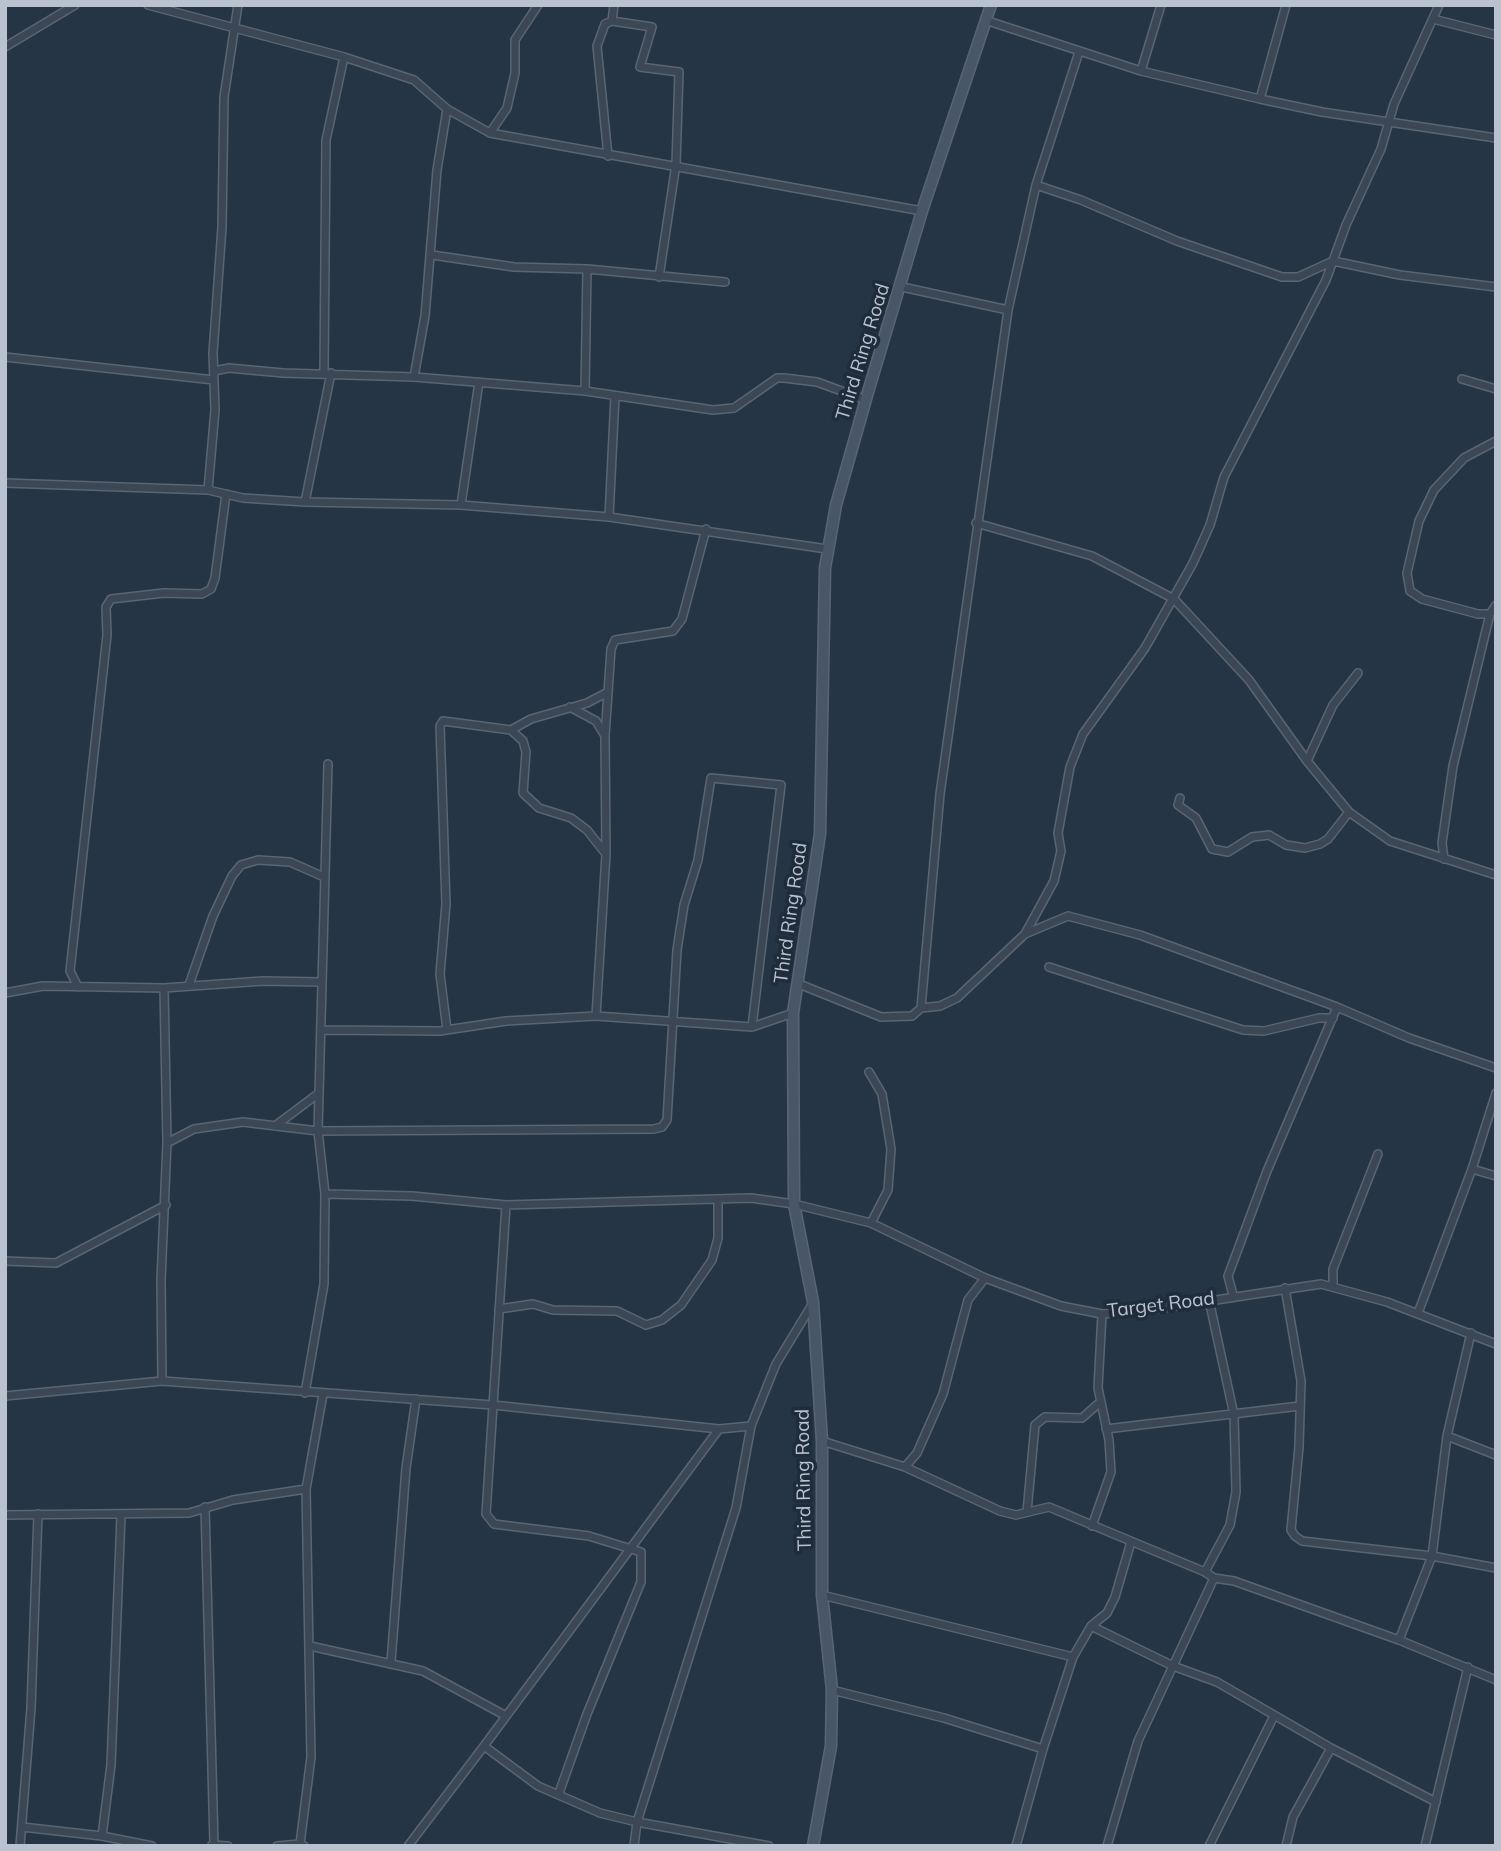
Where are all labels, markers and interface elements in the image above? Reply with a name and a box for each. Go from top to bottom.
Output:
street label: Third Ring Road [831,281,895,423]
street label: Third Ring Road [770,841,812,985]
street label: Target Road [1106,1287,1216,1323]
street label: Third Ring Road [791,1409,817,1551]

